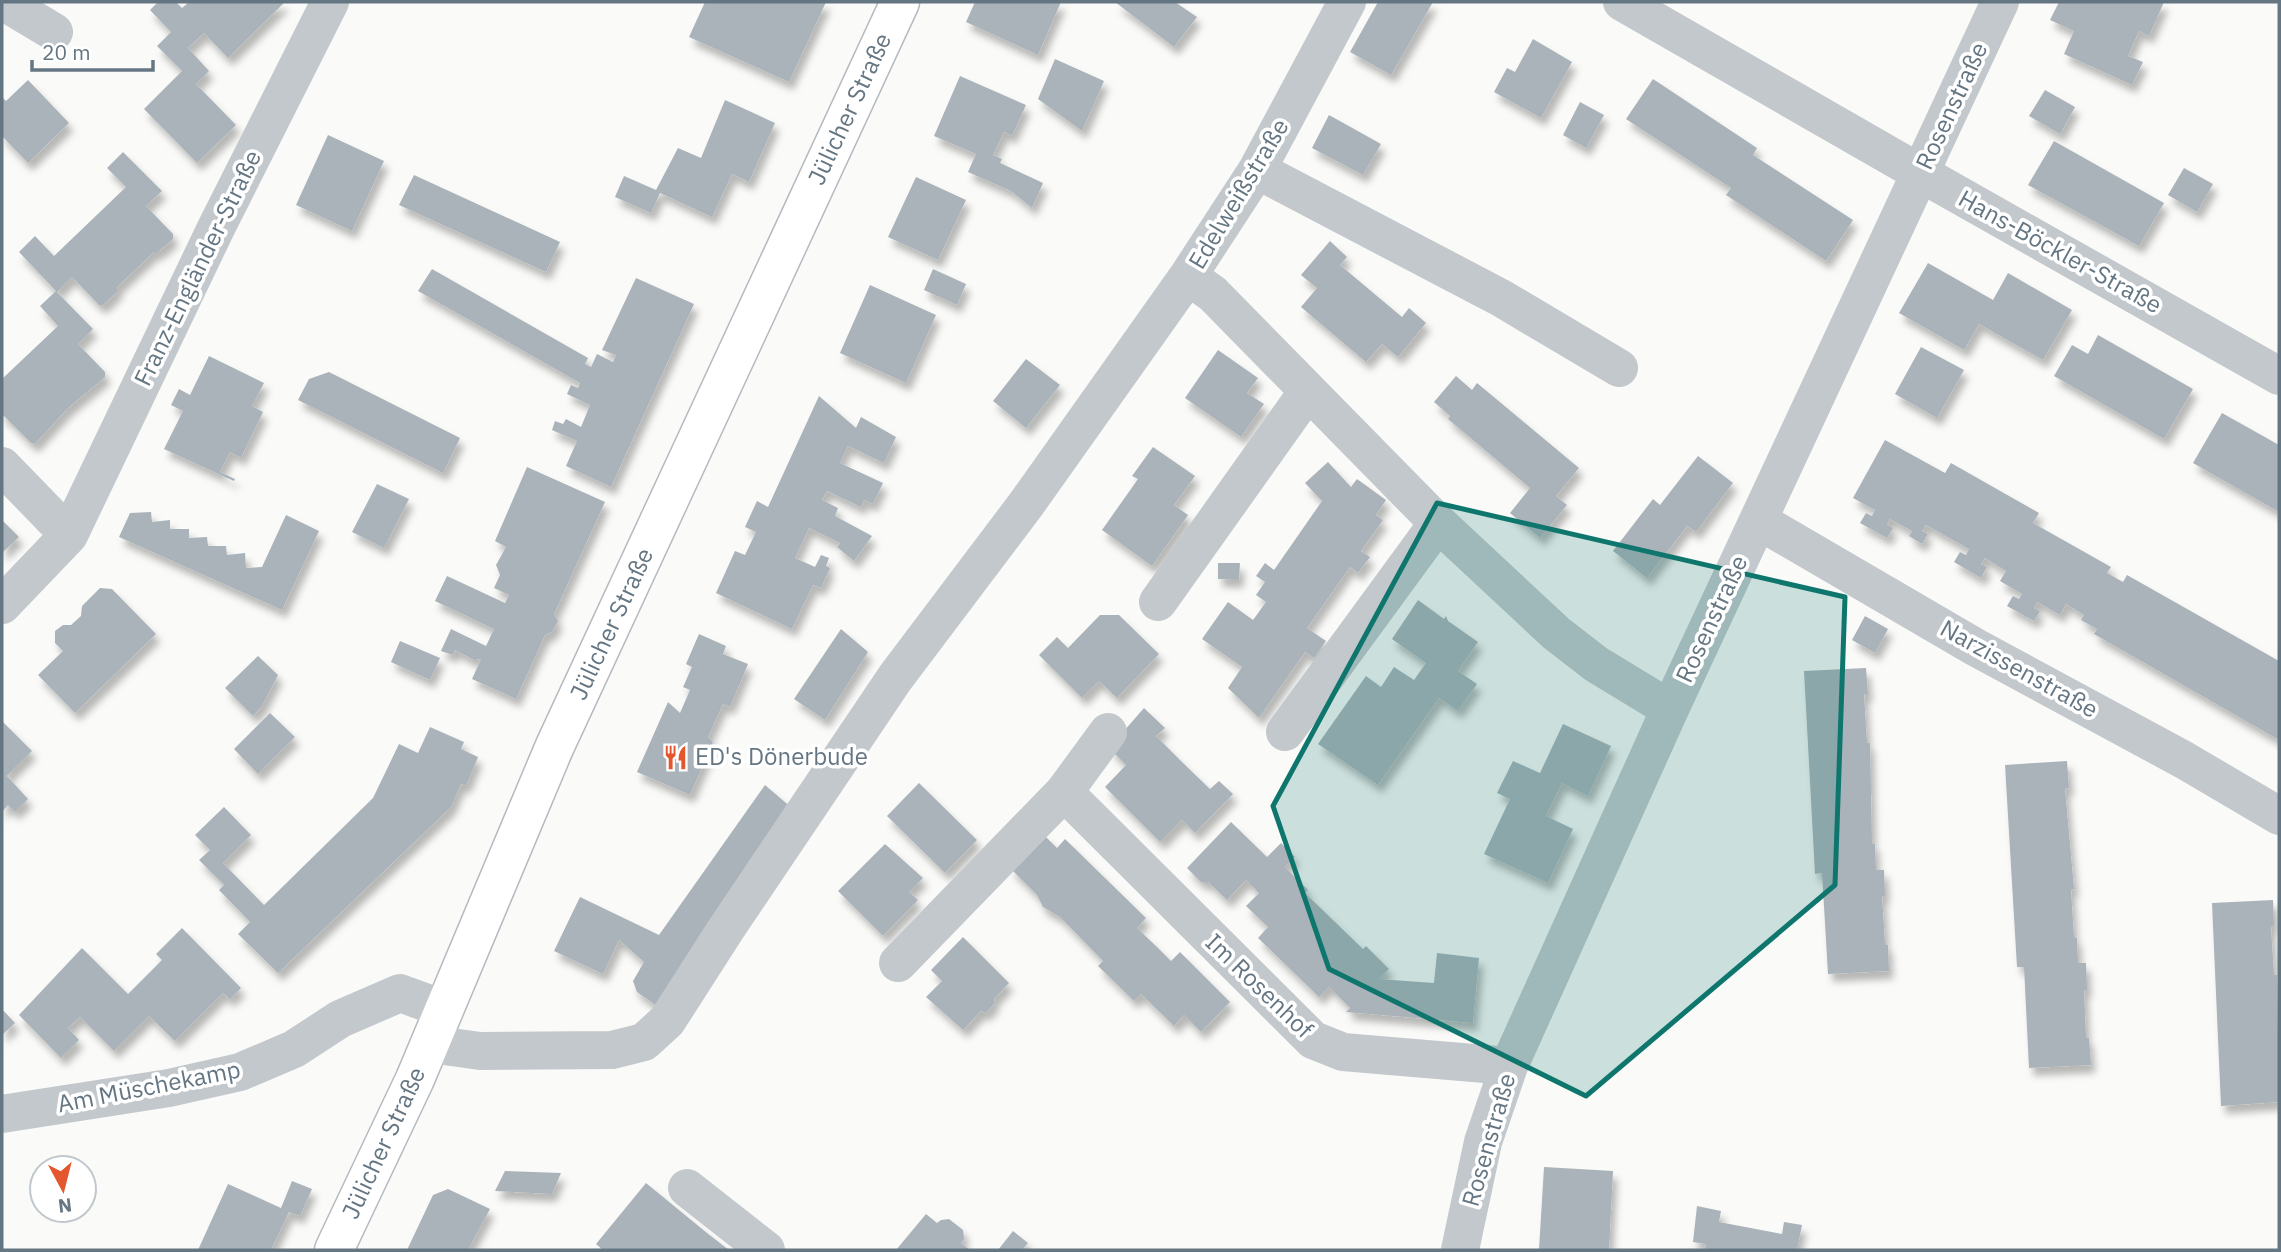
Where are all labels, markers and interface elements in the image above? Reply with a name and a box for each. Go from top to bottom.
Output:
street label: Jülicher Straße [800,27,898,190]
scale bar [32,28,152,72]
street label: Rosenstraße [1908,37,1995,174]
text: 20 m [42,38,91,66]
street label: Edelweißstraße [1181,112,1296,275]
street label: Franz-Engländer-Straße [126,144,268,391]
street label: Hans-Böckler-Straße [1953,182,2168,320]
street label: Jülicher Straße [562,542,660,705]
street label: Rosenstraße [1668,550,1755,687]
street label: Narzissenstraße [1935,612,2104,725]
place label: ED's Dönerbude [695,740,868,772]
restaurant icon: ED's Dönerbude [661,743,689,771]
street label: Im Rosenhof [1199,926,1321,1045]
street label: Am Müschekamp [55,1053,243,1119]
street label: Jülicher Straße [334,1061,432,1224]
street label: Rosenstraße [1454,1069,1522,1210]
north arrow [28,1154,98,1224]
text: N [57,1193,73,1219]

